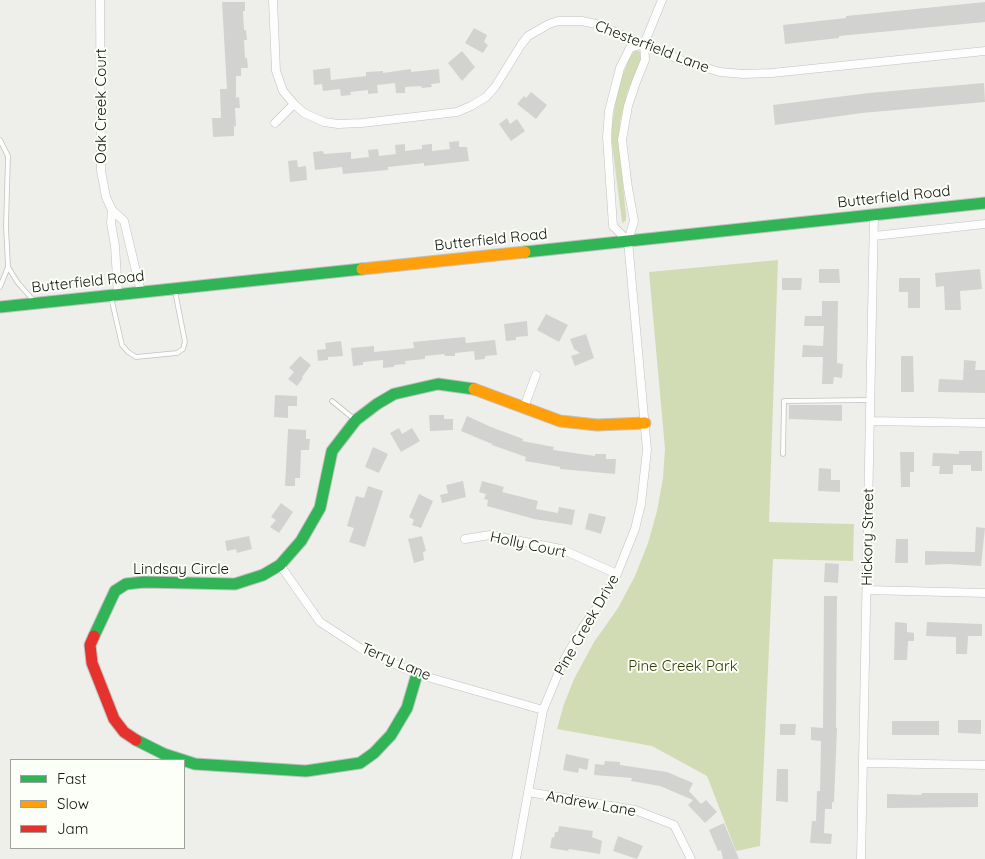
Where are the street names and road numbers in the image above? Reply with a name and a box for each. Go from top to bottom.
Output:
street label: Chesterfield Lane [592,17,712,77]
street label: Oak Creek Court [92,48,110,164]
street label: Butterfield Road [837,182,951,212]
street label: Butterfield Road [434,225,548,255]
street label: Butterfield Road [31,267,145,297]
street label: Hickory Street [858,488,878,586]
street label: Holly Court [488,528,568,562]
street label: Lindsay Circle [133,560,229,578]
street label: Pine Creek Drive [551,571,623,679]
street label: Terry Lane [358,639,434,685]
street label: Andrew Lane [545,787,637,821]

